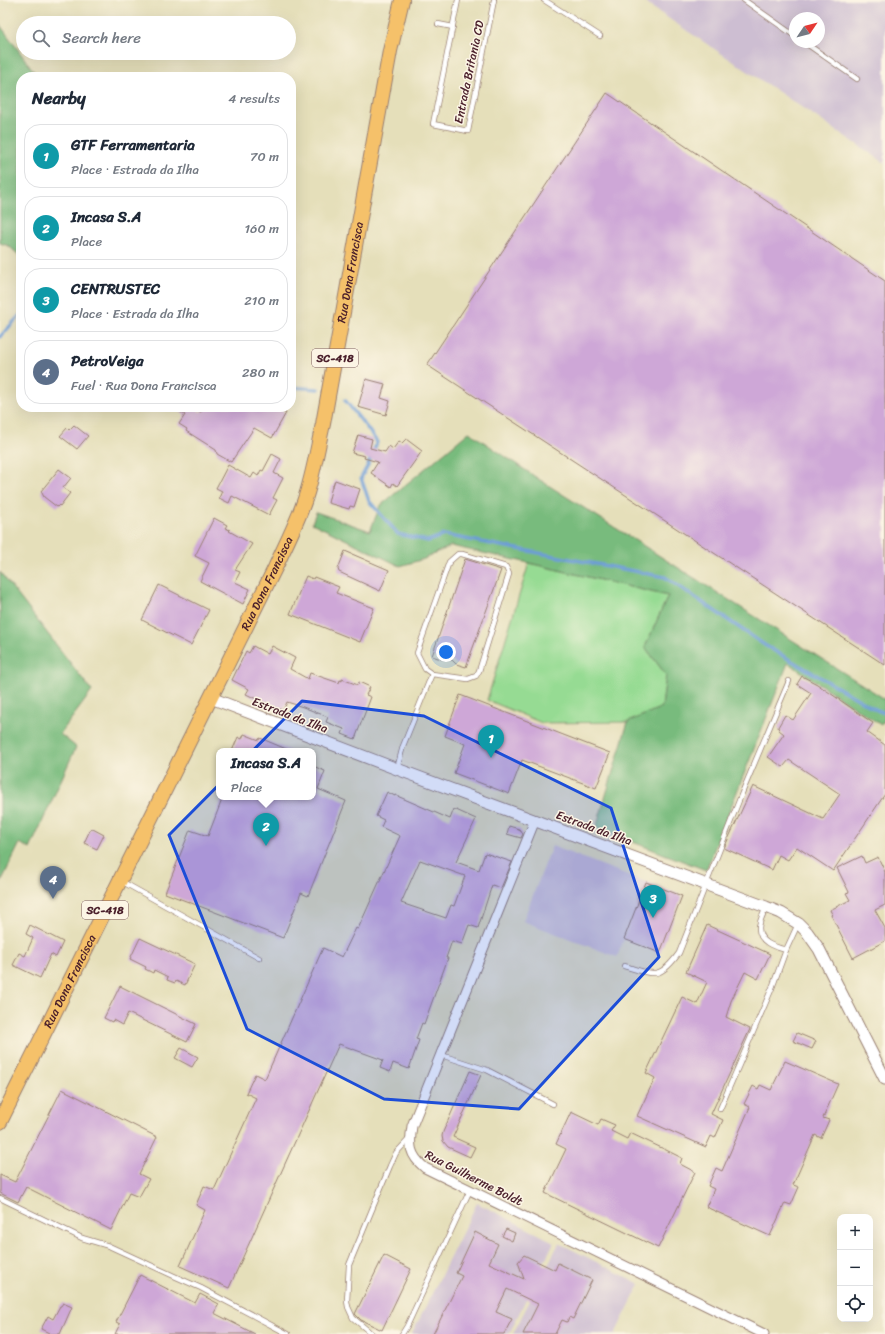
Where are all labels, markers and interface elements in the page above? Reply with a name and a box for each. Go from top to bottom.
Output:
north arrow [789,12,825,48]
search box [16,16,296,60]
street label: Entrada Britania CD [447,18,491,126]
text: Search here [62,25,141,51]
icon: search [30,27,52,49]
text: Nearby [32,83,86,113]
text: 4 results [228,87,280,110]
text: GTF Ferramentaria [71,132,195,158]
text: 1 [43,145,49,168]
text: 70 m [250,145,279,168]
text: Place · Estrada da Ilha [71,158,199,181]
text: Incasa S.A [71,204,141,230]
text: 2 [42,217,50,240]
text: 160 m [244,217,279,240]
street label: Rua Dona Francisca [330,220,370,325]
text: Place [71,230,102,253]
text: CENTRUSTEC [71,276,160,302]
text: 3 [42,289,50,312]
text: 210 m [244,289,279,312]
text: Place · Estrada da Ilha [71,302,199,325]
text: PetroVeiga [71,348,144,374]
road number: SC-418 [312,349,358,367]
text: 4 [42,361,50,384]
text: 280 m [242,361,279,384]
text: Fuel · Rua Dona Francisca [71,374,217,397]
street label: Rua Dona Francisca [235,533,299,634]
your location [436,642,456,662]
street label: Estrada da Ilha [249,690,331,740]
pin: 1 [478,725,504,758]
popup [216,748,316,800]
text: Incasa S.A [231,750,301,776]
text: Place [231,776,262,799]
street label: Estrada da Ilha [553,804,635,852]
pin: 2 [253,813,279,846]
pin: 4 [40,866,66,899]
pin: 3 [640,885,666,918]
road number: SC-418 [82,901,128,919]
street label: Rua Dona Francisca [37,931,102,1032]
street label: Rua Guilherme Boldt [421,1144,527,1212]
map controls [837,1214,873,1322]
button: + [837,1214,873,1250]
button: − [837,1250,873,1286]
button: locate [837,1286,873,1322]

